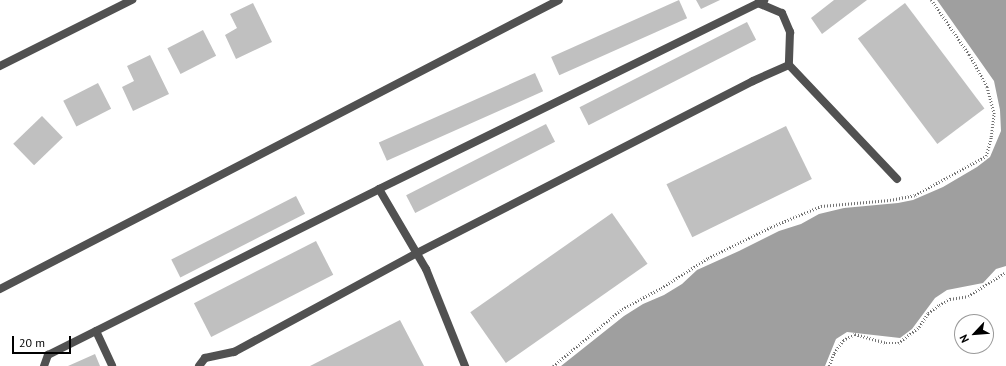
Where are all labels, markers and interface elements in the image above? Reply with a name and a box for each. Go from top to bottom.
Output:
north arrow [954,314,994,354]
scale bar [14,328,73,354]
text: N [956,333,972,345]
text: 20 m [19,335,45,350]

